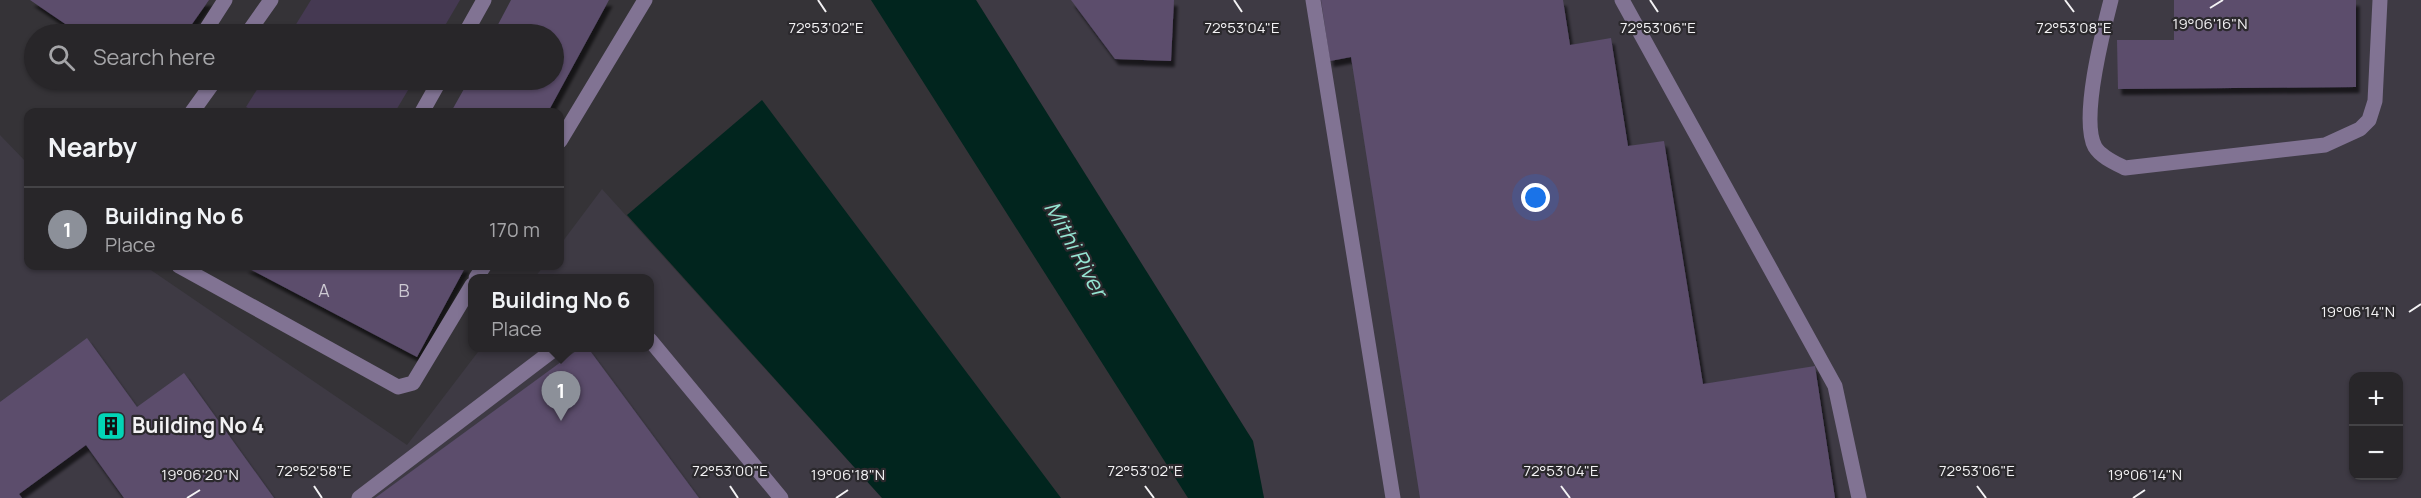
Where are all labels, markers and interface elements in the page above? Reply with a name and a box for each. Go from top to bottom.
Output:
text: 19°06'16"N [2173,13,2247,34]
text: 72°53'02"E [788,17,864,38]
text: 72°53'04"E [1205,17,1279,38]
text: 72°53'06"E [1620,17,1696,38]
text: 72°53'08"E [2036,17,2112,38]
search box [24,24,564,90]
icon: search [45,41,78,74]
text: Search here [93,42,215,72]
text: Nearby [48,129,137,165]
your location [1521,183,1550,212]
water label: Mithi River [1037,196,1116,305]
text: Building No 6 [105,201,244,231]
text: 1 [63,216,72,243]
text: 170 m [489,216,540,243]
text: Place [105,231,155,258]
popup [468,274,654,352]
house number: A [318,278,330,302]
house number: B [398,278,410,302]
text: Building No 6 [492,285,630,315]
text: 19°06'14"N [2321,301,2395,322]
text: Place [492,315,542,342]
pin: 1 [542,372,580,421]
map controls [2349,372,2403,480]
button: + [2349,372,2403,426]
building icon: Building No 4 [95,410,127,442]
place label: Building No 4 [132,411,264,439]
button: − [2349,426,2403,480]
text: 72°52'58"E [277,460,351,481]
text: 72°53'00"E [692,460,768,481]
text: 72°53'02"E [1107,460,1183,481]
text: 72°53'04"E [1524,460,1598,481]
text: 72°53'06"E [1939,460,2015,481]
text: 19°06'20"N [161,464,239,485]
text: 19°06'18"N [811,464,885,485]
text: 19°06'14"N [2108,464,2182,485]

